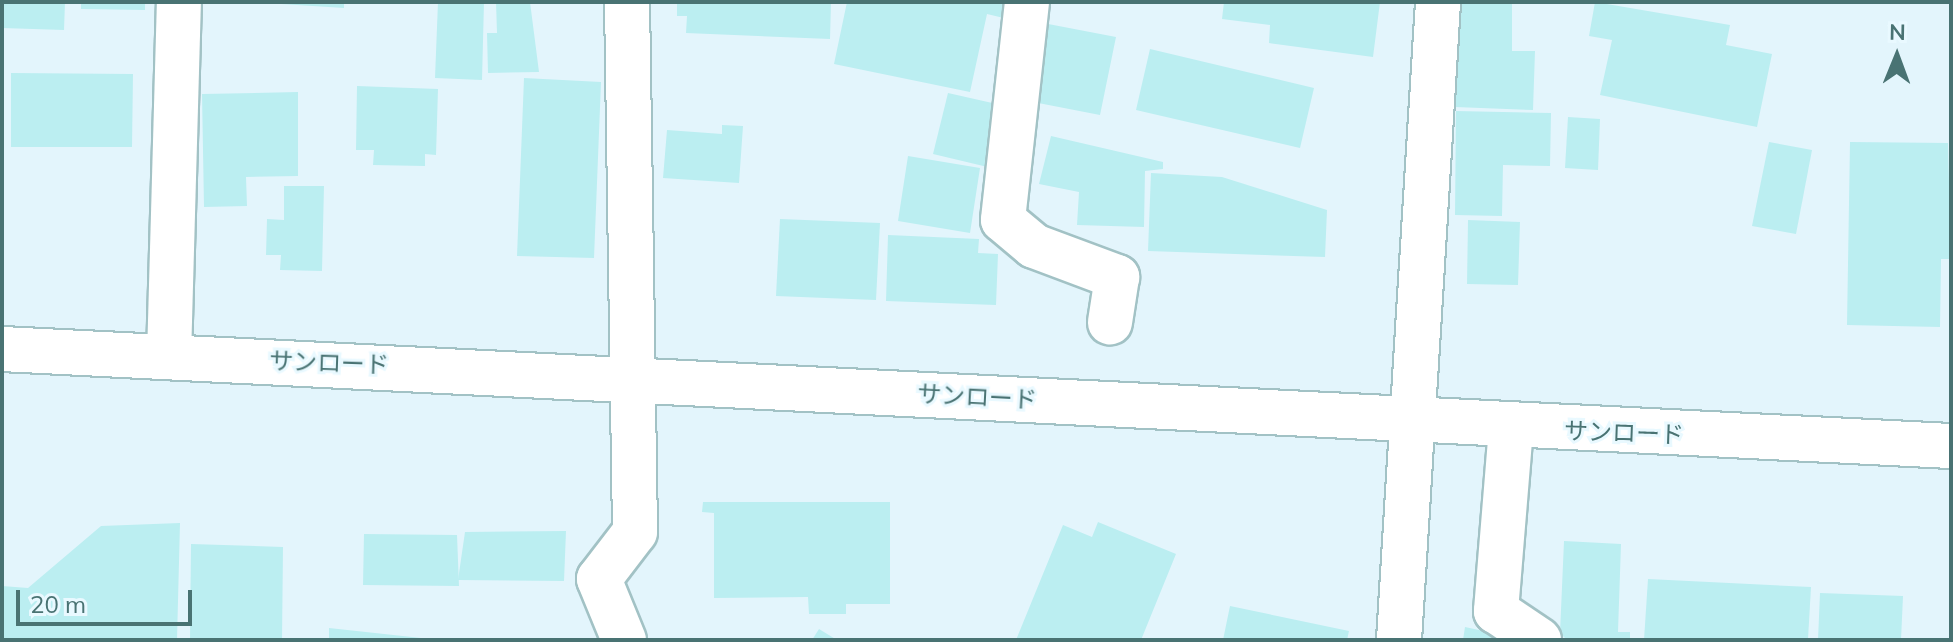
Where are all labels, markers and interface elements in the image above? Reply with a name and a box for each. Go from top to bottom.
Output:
north arrow [1857,16,1937,96]
text: N [1889,18,1906,46]
street label: サンロード [269,347,389,379]
street label: サンロード [916,379,1038,415]
street label: サンロード [1564,417,1684,449]
scale bar [20,574,196,624]
text: 20 m [30,589,86,619]

